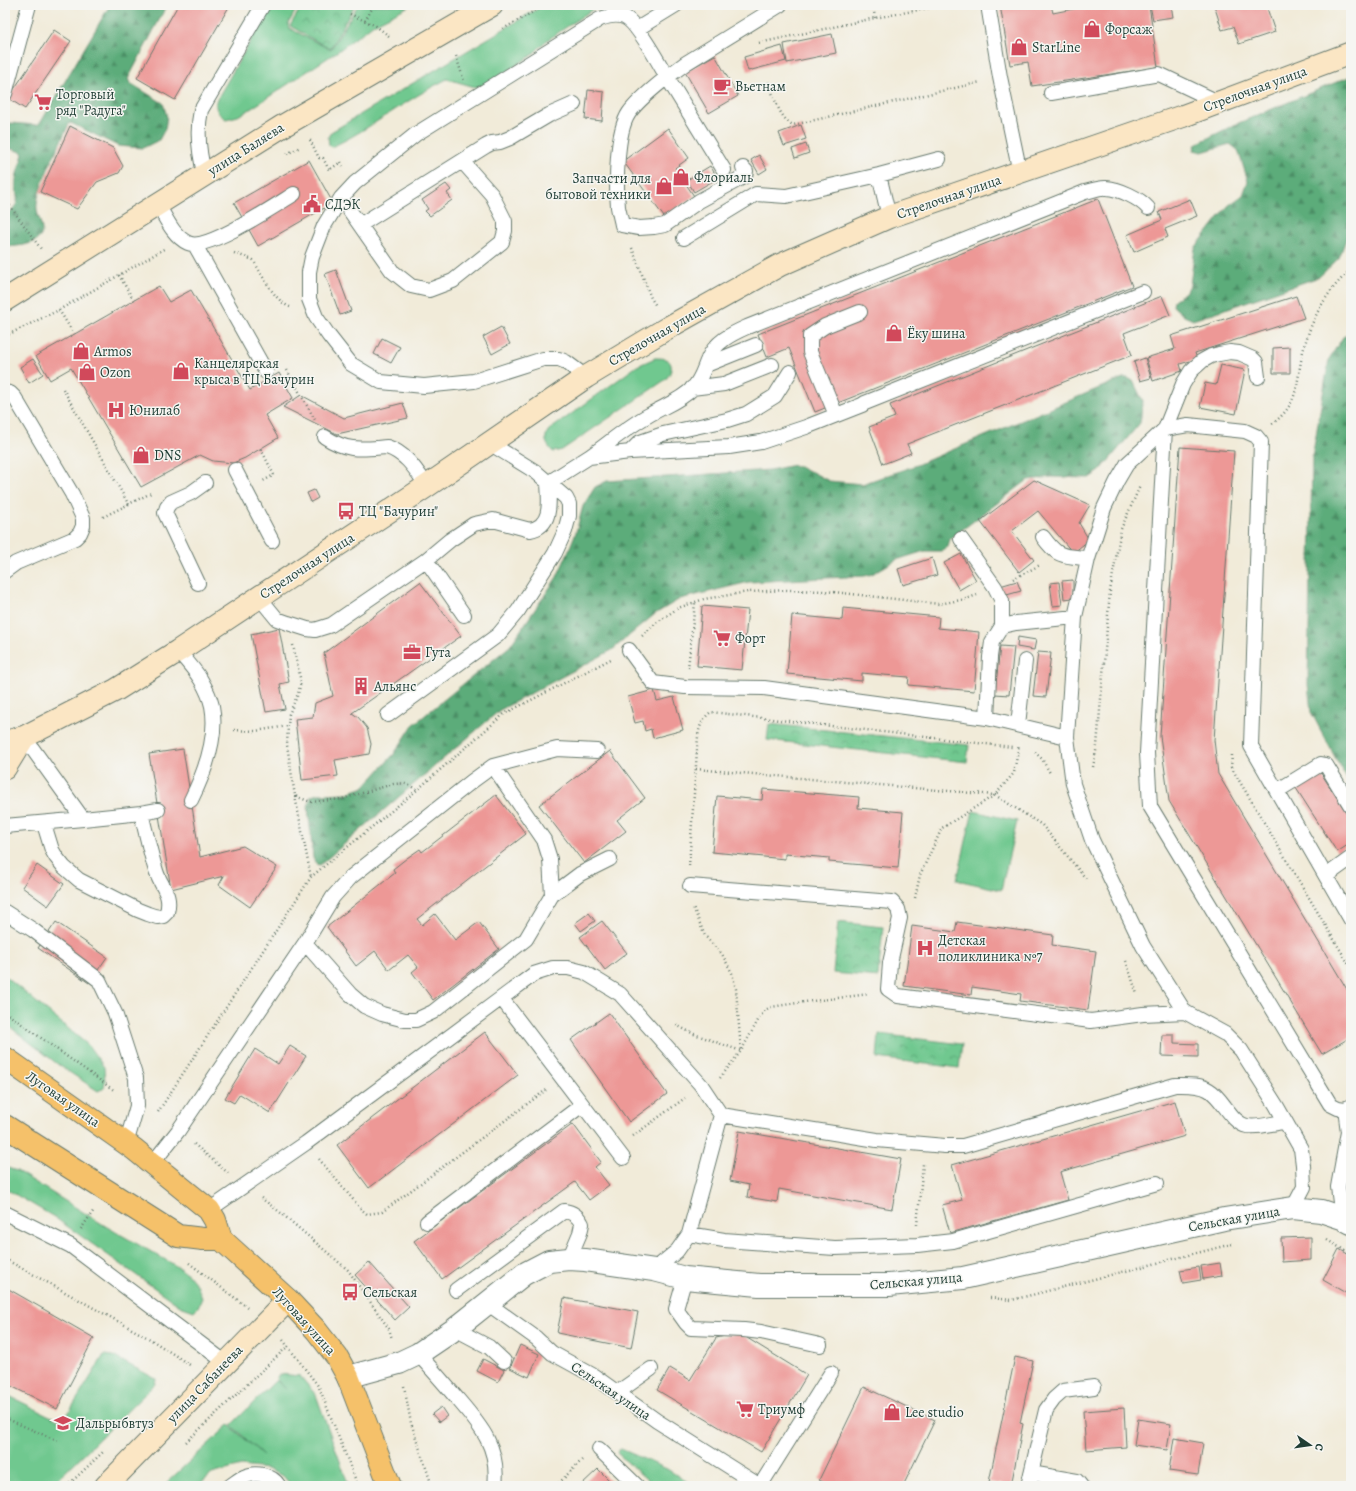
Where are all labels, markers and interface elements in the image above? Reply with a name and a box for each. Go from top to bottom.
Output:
shop icon: Форсаж [1082,19,1102,39]
place label: Форсаж [1105,20,1153,39]
shop icon: StarLine [1009,37,1029,57]
place label: StarLine [1032,38,1081,57]
street label: Стрелочная улица [1200,61,1310,117]
cafe icon: Вьетнам [712,76,732,96]
place label: Вьетнам [735,77,786,96]
place label: Торговый ряд "Радуга" [56,85,126,120]
supermarket icon: Торговый ряд "Радуга" [33,92,53,112]
street label: улица Баляева [203,118,288,181]
shop icon: Флориаль [671,167,691,187]
place label: Флориаль [694,168,753,187]
place label: Запчасти для бытовой техники [545,169,651,204]
street label: Стрелочная улица [894,170,1004,224]
shop icon: Запчасти для бытовой техники [654,176,674,196]
public building icon: СДЭК [302,194,322,214]
place label: СДЭК [325,195,360,214]
street label: Стрелочная улица [605,299,710,371]
shop icon: Ёку шина [884,323,904,343]
place label: Ёку шина [907,324,966,343]
shop icon: Armos [71,341,91,361]
place label: Armos [93,342,132,361]
place label: Канцелярская крыса в ТЦ Бачурин [194,354,314,389]
shop icon: Канцелярская крыса в ТЦ Бачурин [171,361,191,381]
shop icon: Ozon [77,362,97,382]
place label: Ozon [100,363,131,382]
hospital icon: Юнилаб [106,400,126,420]
place label: Юнилаб [129,401,180,420]
shop icon: DNS [131,445,151,465]
place label: DNS [154,446,181,465]
bus stop icon: ТЦ "Бачурин" [336,501,356,521]
place label: ТЦ "Бачурин" [359,502,438,521]
street label: Стрелочная улица [256,528,358,604]
supermarket icon: Форт [712,628,732,648]
place label: Форт [735,629,766,648]
office icon: Гута [402,642,422,662]
place label: Гута [425,643,451,662]
building icon: Альянс [351,676,371,696]
place label: Альянс [373,677,416,696]
place label: Детская поликлиника №7 [938,931,1043,966]
hospital icon: Детская поликлиника №7 [915,938,935,958]
street label: Луговая улица [22,1066,104,1132]
street label: Сельская улица [1187,1202,1282,1236]
street label: Сельская улица [869,1267,964,1295]
bus stop icon: Сельская [340,1282,360,1302]
street label: Луговая улица [268,1283,340,1360]
place label: Сельская [363,1283,417,1302]
street label: улица Сабанеева [162,1340,247,1428]
street label: Сельская улица [567,1357,655,1425]
supermarket icon: Триумф [735,1399,755,1419]
place label: Триумф [758,1400,806,1419]
shop icon: Lee studio [882,1402,902,1422]
place label: Lee studio [905,1403,964,1422]
school or university icon: Дальрыбвтуз [53,1413,73,1433]
place label: Дальрыбвтуз [76,1414,154,1433]
north arrow [1290,1425,1330,1465]
text: С [1311,1442,1327,1452]

